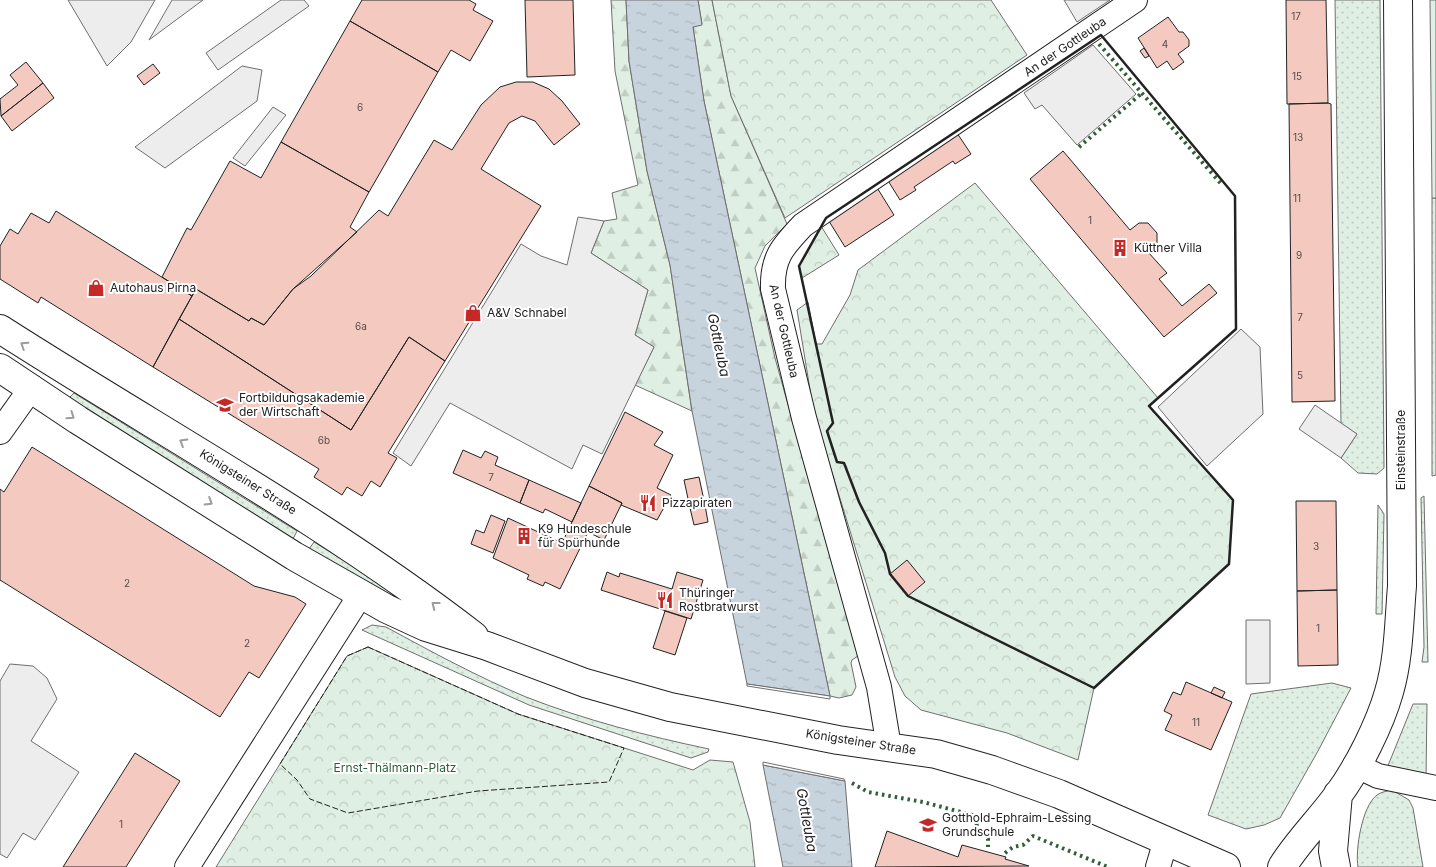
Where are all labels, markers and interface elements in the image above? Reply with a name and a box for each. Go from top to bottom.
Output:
house number: 17 [1291,10,1301,22]
street label: An der Gottleuba [1021,14,1109,80]
house number: 4 [1162,38,1168,50]
house number: 15 [1292,70,1302,82]
house number: 6 [357,101,363,113]
house number: 13 [1293,131,1303,143]
house number: 11 [1293,192,1301,204]
house number: 1 [1088,214,1092,226]
building icon: Küttner Villa [1110,238,1130,258]
place label: Küttner Villa [1134,240,1202,255]
house number: 9 [1296,249,1302,261]
shop icon: Autohaus Pirna [86,278,106,298]
place label: Autohaus Pirna [110,280,196,295]
street label: An der Gottleuba [766,282,803,379]
shop icon: A&V Schnabel [463,303,483,323]
place label: A&V Schnabel [487,305,567,320]
house number: 7 [1297,311,1303,323]
water label: Gottleuba [704,312,735,379]
house number: 6a [355,320,367,332]
one-way arrow [21,342,30,351]
house number: 5 [1297,369,1303,381]
place label: Fortbildungsakademie der Wirtschaft [239,390,365,419]
school or university icon: Fortbildungsakademie der Wirtschaft [215,395,235,415]
one-way arrow [65,410,75,419]
street label: Einsteinstraße [1393,410,1408,490]
house number: 6b [318,434,330,446]
one-way arrow [179,438,188,448]
street label: Königsteiner Straße [197,446,299,517]
house number: 7 [488,471,494,483]
restaurant icon: Pizzapiraten [638,493,658,513]
place label: Pizzapiraten [662,495,732,510]
one-way arrow [203,496,212,506]
place label: K9 Hundeschule für Spürhunde [538,521,632,550]
building icon: K9 Hundeschule für Spürhunde [514,526,534,546]
house number: 3 [1313,540,1319,552]
house number: 2 [124,577,130,589]
place label: Thüringer Rostbratwurst [679,585,758,614]
restaurant icon: Thüringer Rostbratwurst [655,590,675,610]
one-way arrow [432,603,441,611]
house number: 1 [1316,622,1320,634]
house number: 2 [244,637,250,649]
house number: 11 [1192,716,1200,728]
street label: Königsteiner Straße [805,725,917,758]
park label: Ernst-Thälmann-Platz [334,760,456,775]
water label: Gottleuba [794,787,822,854]
place label: Gotthold-Ephraim-Lessing Grundschule [942,810,1091,839]
school or university icon: Gotthold-Ephraim-Lessing Grundschule [918,815,938,835]
house number: 1 [119,818,123,830]

